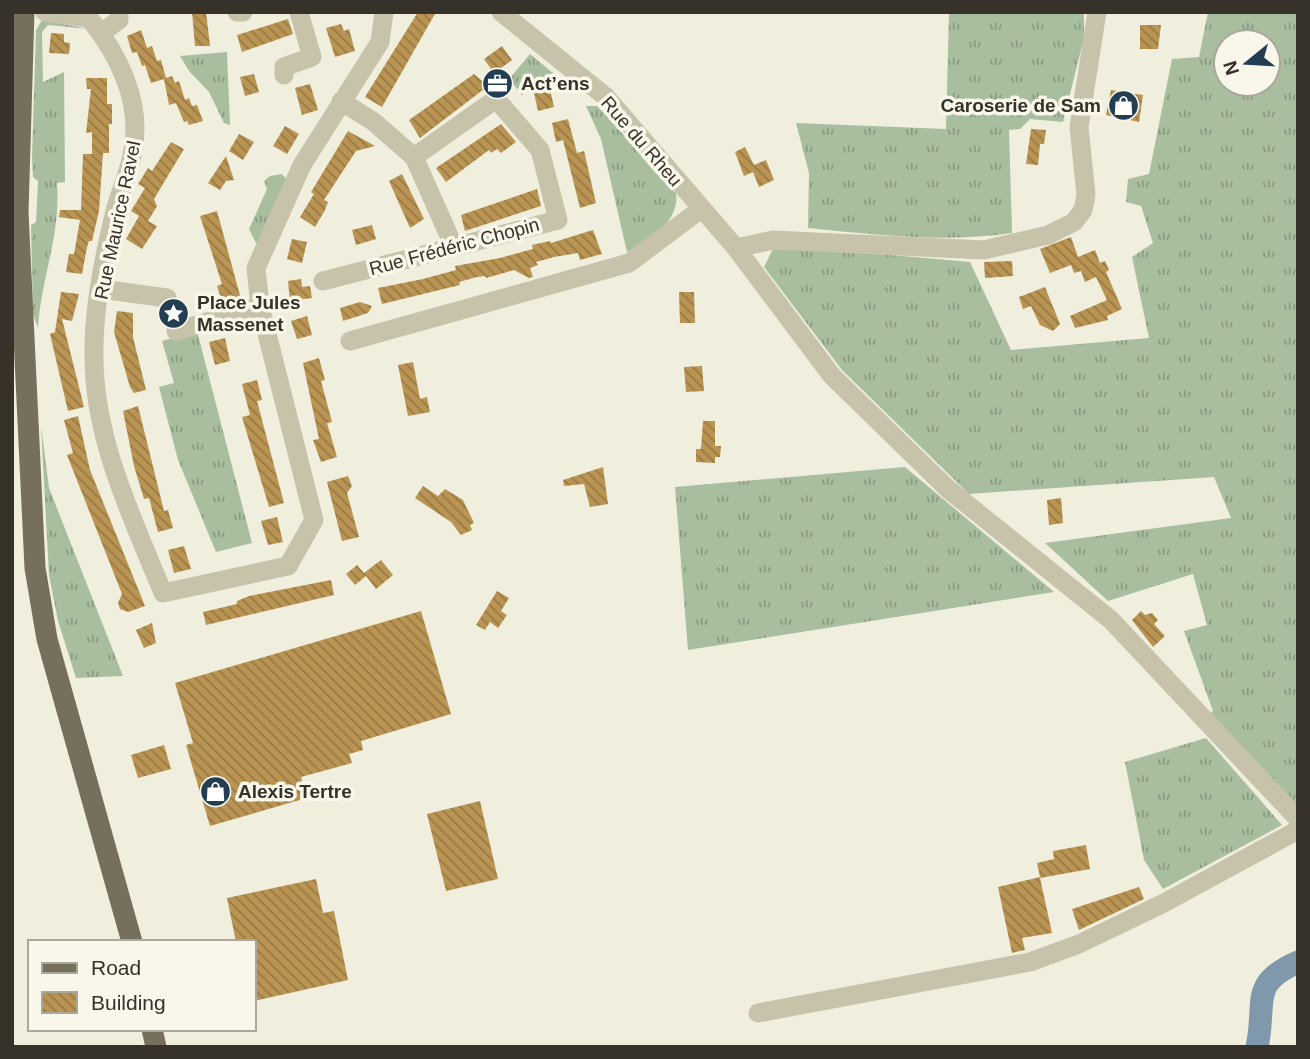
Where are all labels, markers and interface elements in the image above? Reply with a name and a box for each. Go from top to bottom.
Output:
north arrow [1212,28,1282,98]
text: N [1219,58,1243,78]
office icon: Act’ens [481,66,515,100]
place label: Act’ens [521,73,590,94]
shop icon: Caroserie de Sam [1107,88,1141,122]
street label: Rue du Rheu [597,92,686,190]
place label: Caroserie de Sam [940,95,1101,116]
street label: Rue Maurice Ravel [90,139,145,301]
street label: Rue Frédéric Chopin [367,214,542,279]
place label: Place Jules Massenet [197,292,301,335]
place icon: Place Jules Massenet [157,296,191,330]
shop icon: Alexis Tertre [198,774,232,808]
place label: Alexis Tertre [238,781,352,802]
legend [28,940,256,1031]
text: Road [91,956,141,979]
text: Building [91,991,166,1014]

